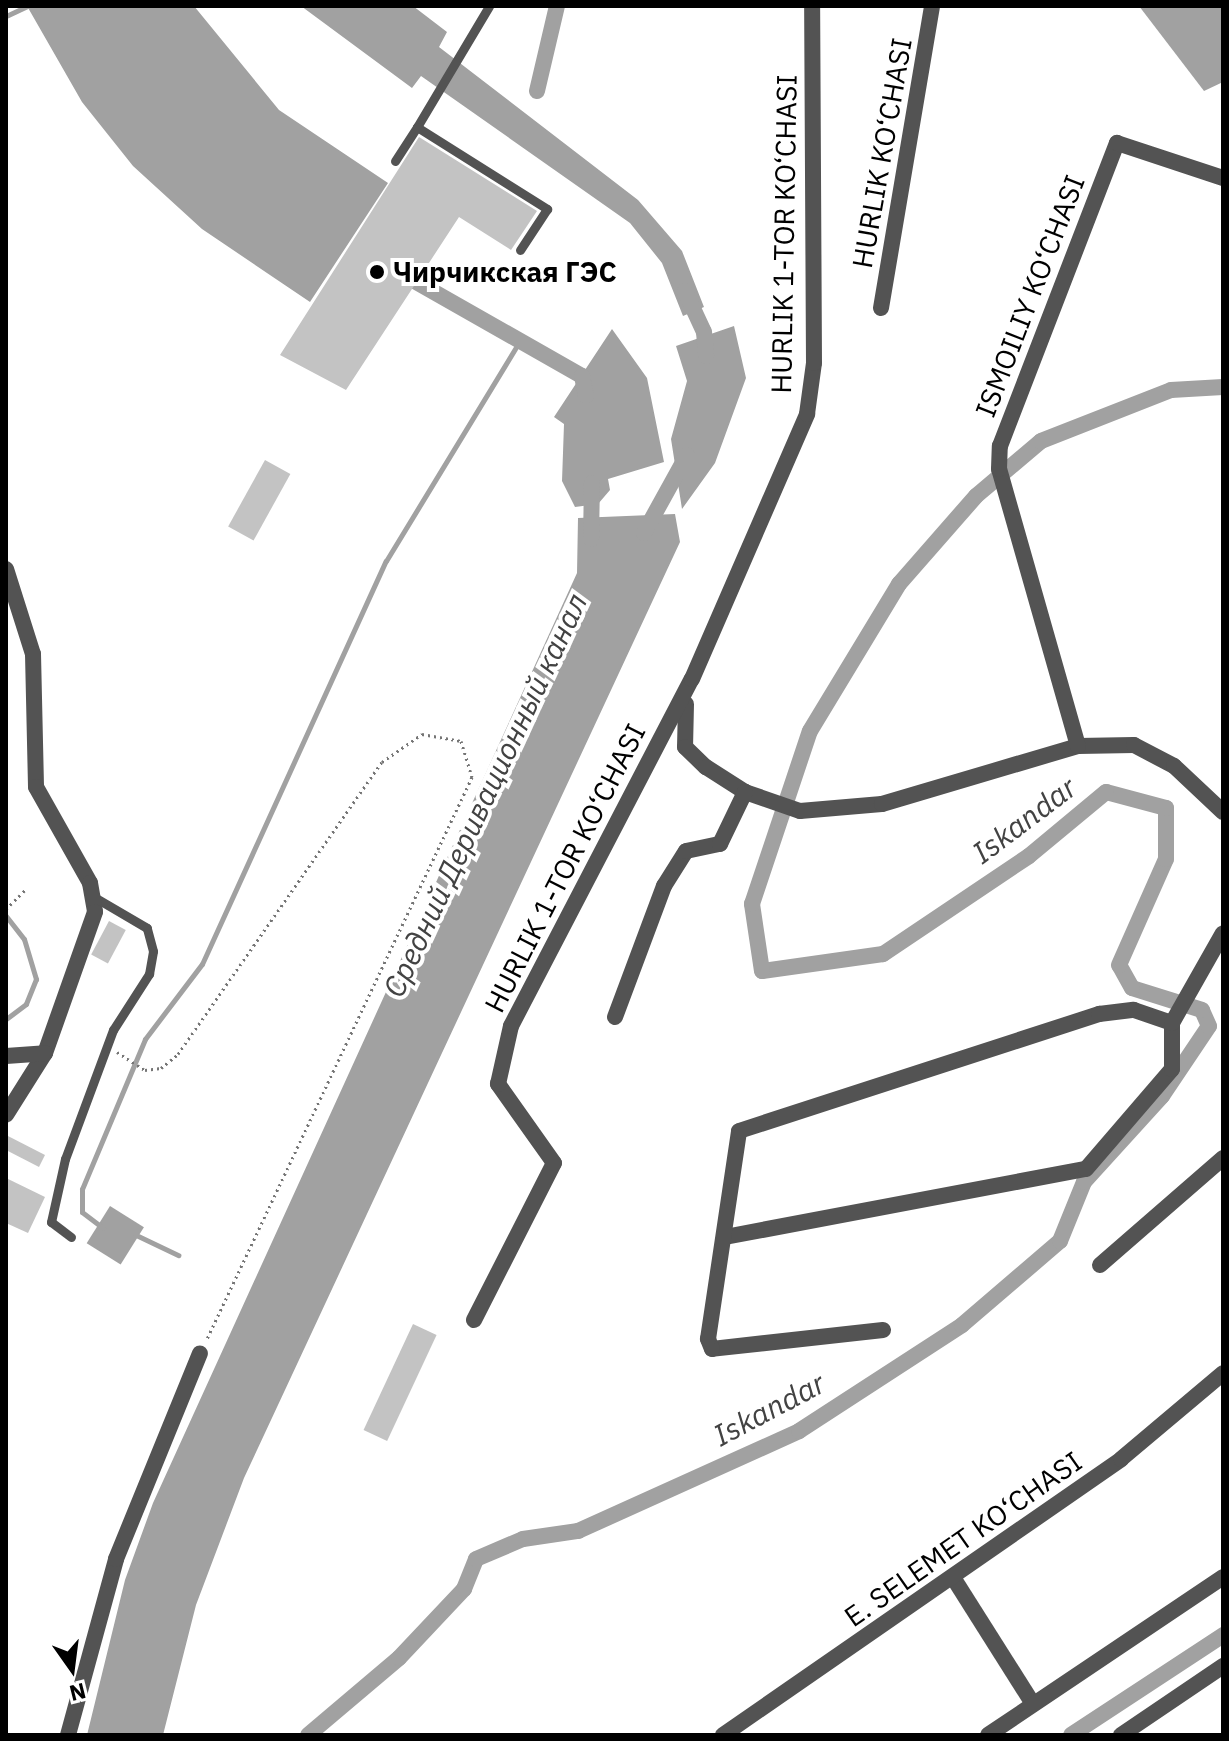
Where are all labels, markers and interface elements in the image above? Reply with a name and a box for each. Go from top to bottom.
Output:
street label: HURLIK KO‘CHASI [845,35,919,271]
street label: HURLIK 1-TOR KO‘CHASI [764,74,804,394]
street label: ISMOILIY KO‘CHASI [968,170,1092,422]
place label: Чирчикская ГЭС [393,255,617,289]
marker: Чирчикская ГЭС [368,263,386,281]
water label: Средний Деривационный канал [375,588,595,1002]
street label: HURLIK 1-TOR KO‘CHASI [478,718,652,1018]
water label: Iskandar [965,769,1083,871]
water label: Iskandar [707,1365,831,1453]
street label: E. SELEMET KO‘CHASI [838,1444,1088,1634]
north arrow [32,1629,112,1709]
text: N [67,1677,89,1709]

